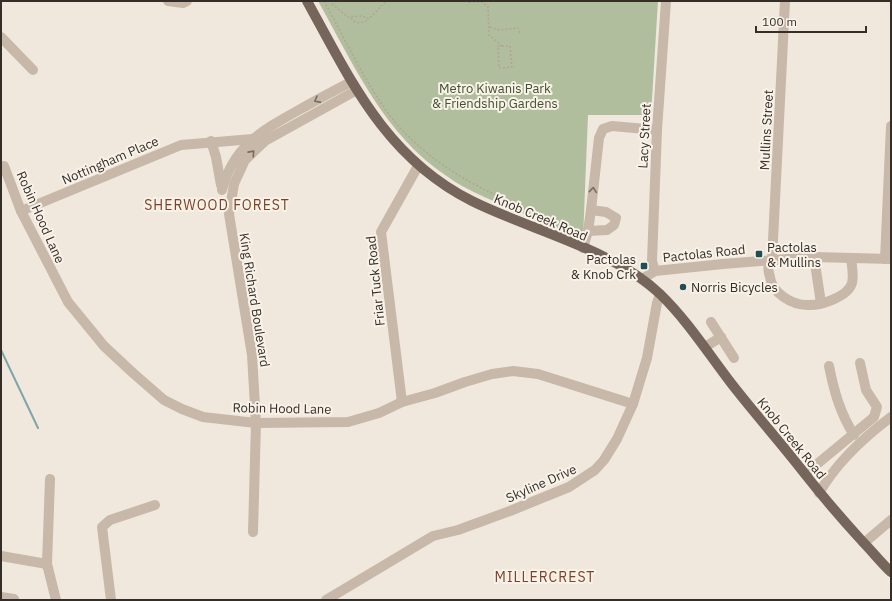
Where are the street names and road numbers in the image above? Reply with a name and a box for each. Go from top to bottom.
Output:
street label: Mullins Street [756,89,777,171]
street label: Lacy Street [634,103,655,169]
street label: Nottingham Place [59,132,161,189]
street label: Robin Hood Lane [13,169,68,266]
street label: Knob Creek Road [491,190,590,245]
street label: King Richard Boulevard [235,232,274,368]
street label: Friar Tuck Road [362,235,389,327]
street label: Pactolas Road [662,241,746,266]
street label: Knob Creek Road [753,394,830,483]
street label: Robin Hood Lane [232,399,332,418]
street label: Skyline Drive [503,460,579,507]

